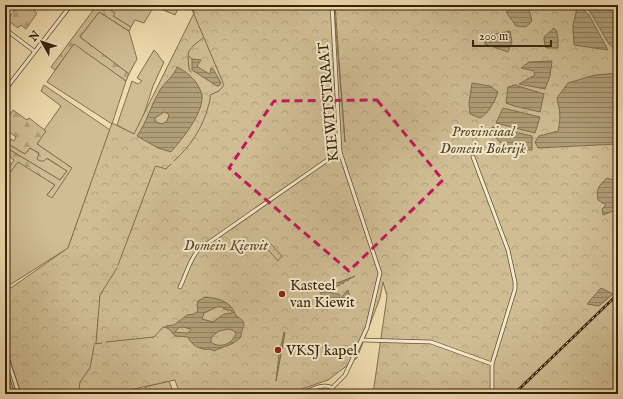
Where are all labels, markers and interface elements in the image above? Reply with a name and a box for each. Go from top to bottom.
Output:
north arrow [22,22,62,62]
scale bar [473,22,551,48]
text: N [26,28,44,45]
text: 200 m [479,29,508,44]
street label: KIEWITSTRAAT [314,41,343,163]
park label: Provinciaal Domein Bokrijk [440,122,526,158]
park label: Domein Kiewit [184,236,269,255]
place label: Kasteel van Kiewit [290,276,355,312]
marker: Kasteel van Kiewit [277,289,287,299]
place label: VKSJ kapel [285,341,358,360]
marker: VKSJ kapel [273,345,283,355]

